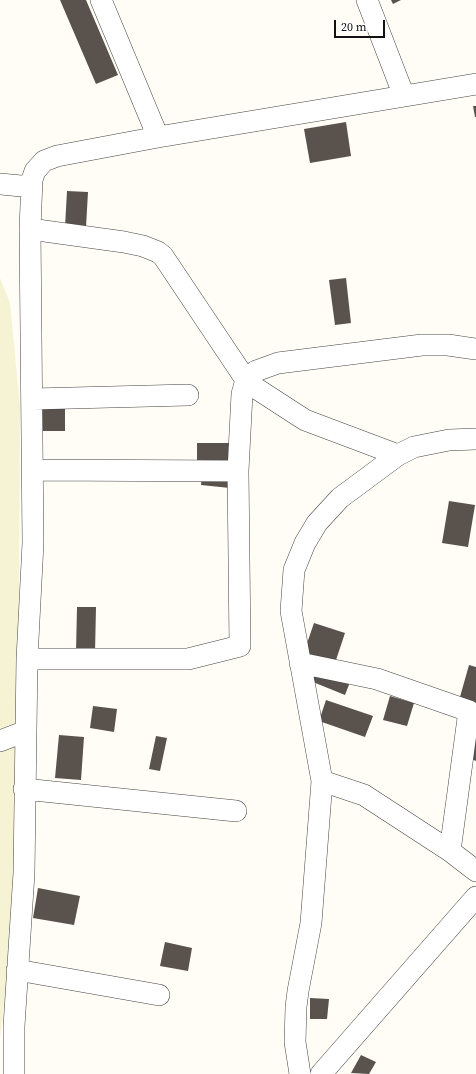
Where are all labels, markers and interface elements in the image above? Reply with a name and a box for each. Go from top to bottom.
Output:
scale bar [336,12,387,38]
text: 20 m [341,19,367,35]

